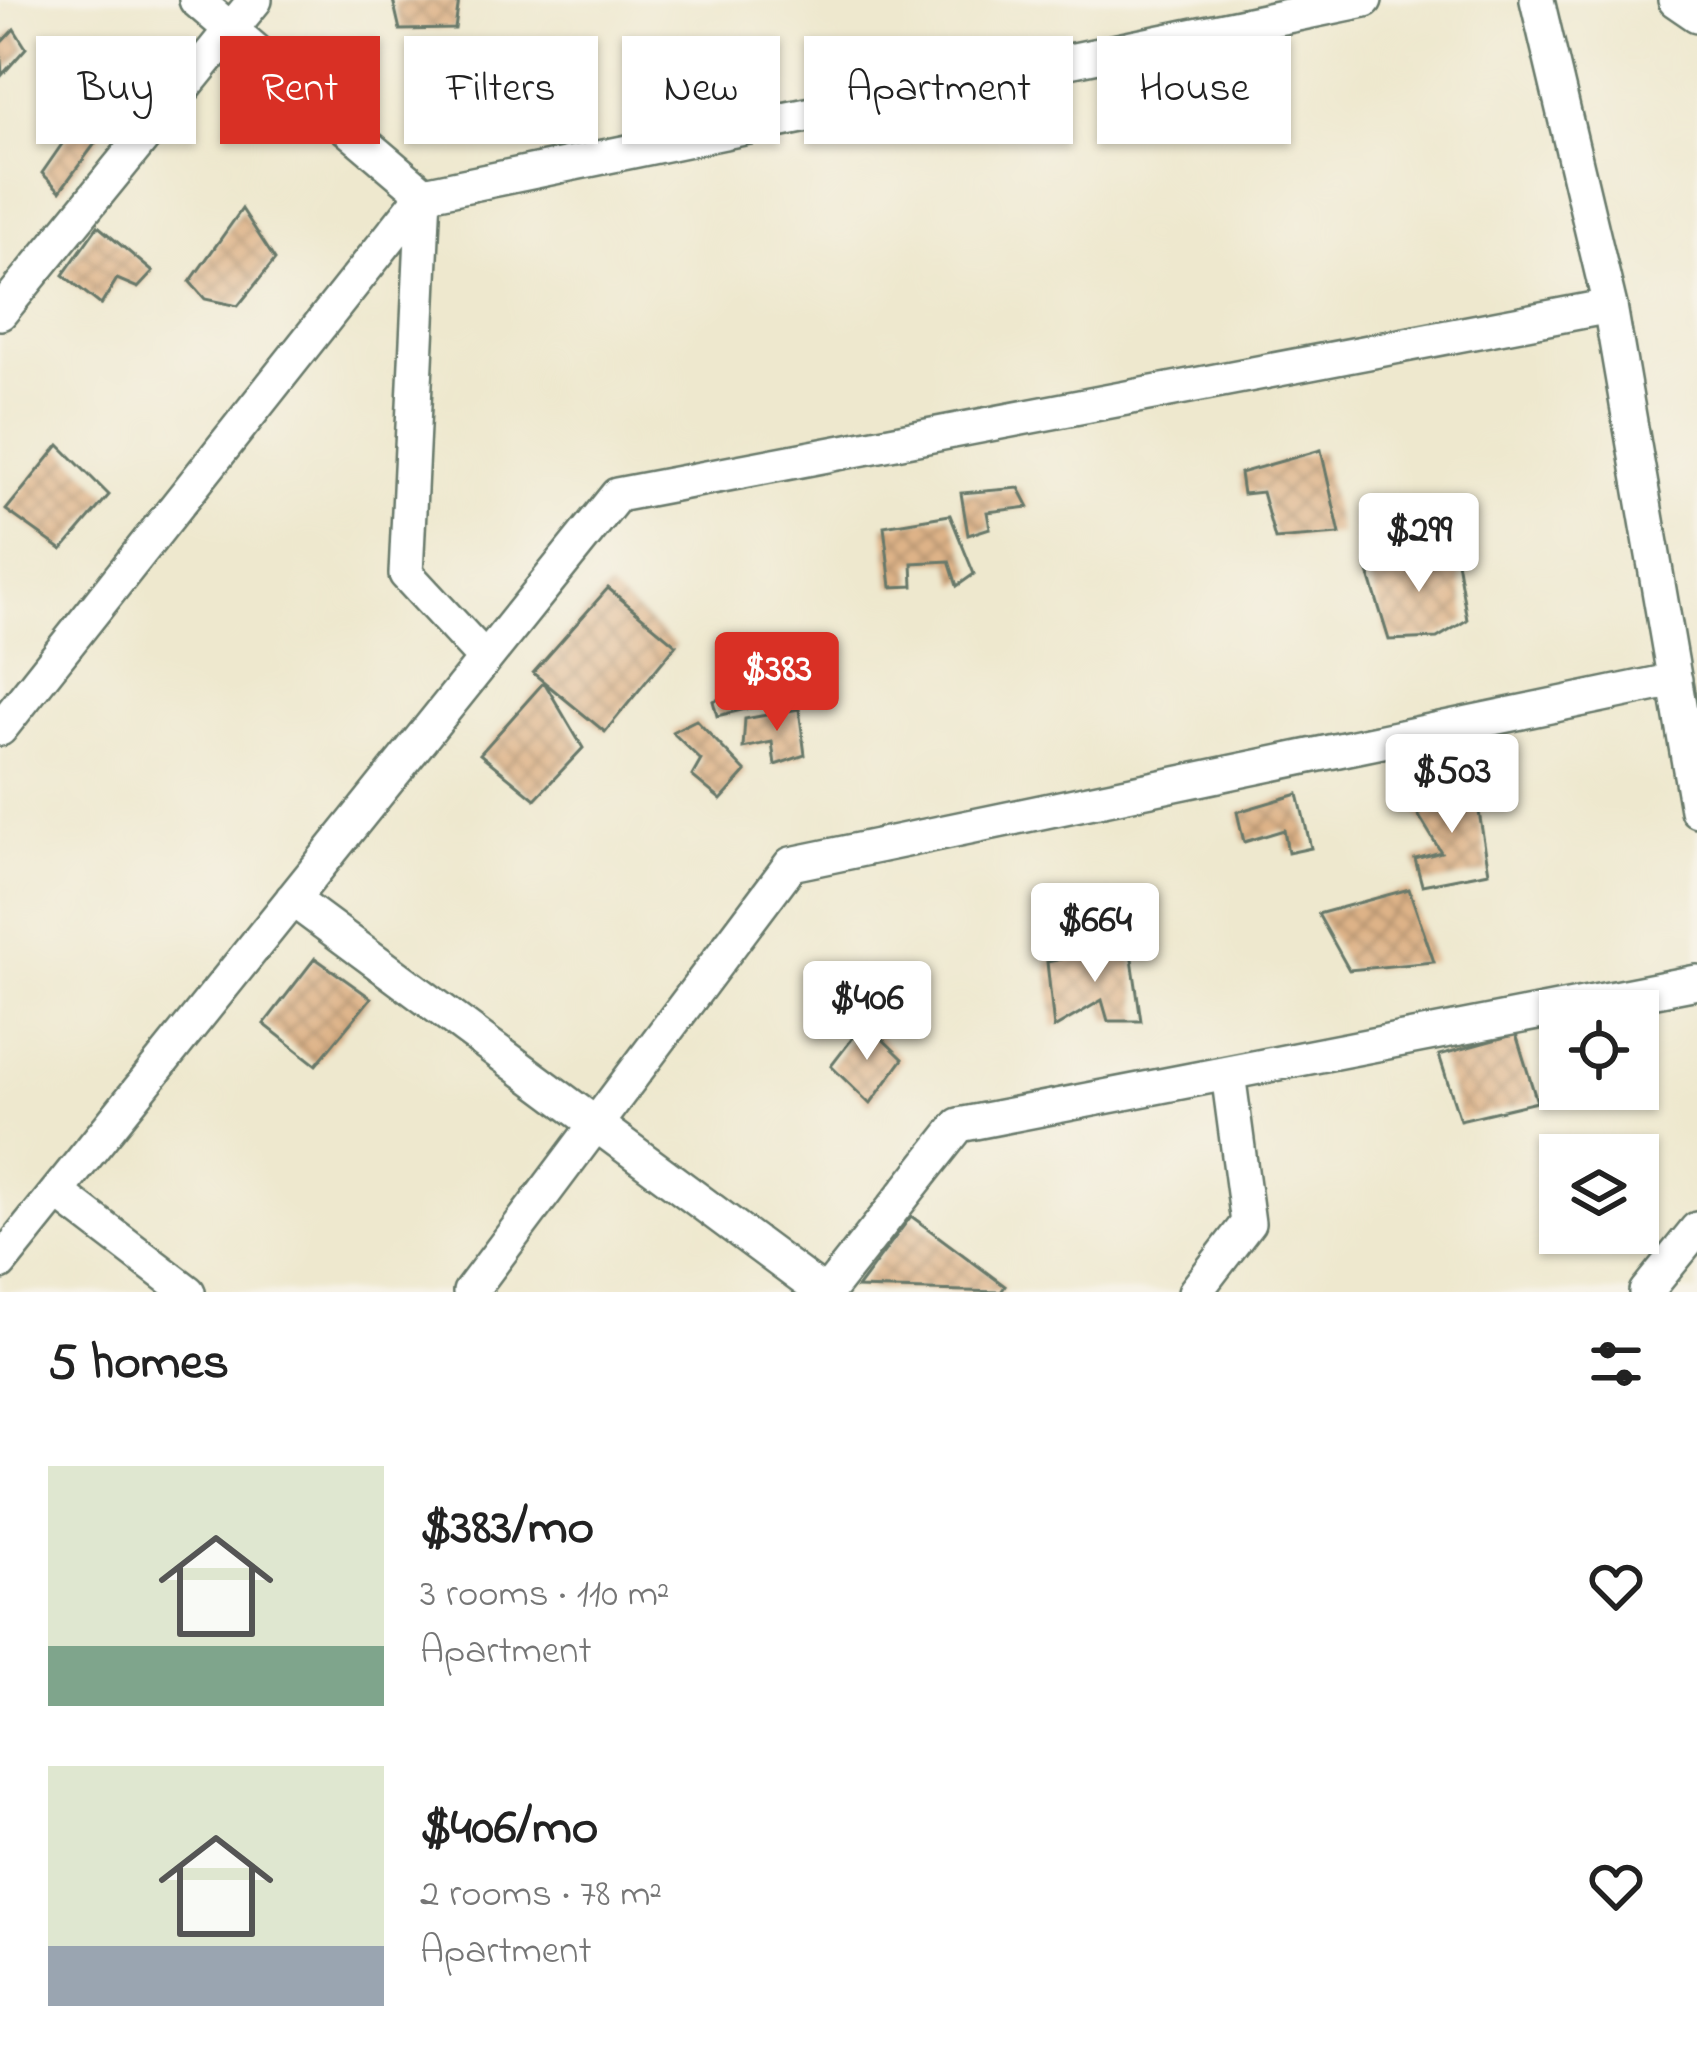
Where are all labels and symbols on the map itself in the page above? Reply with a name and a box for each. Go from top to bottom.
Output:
pin: $299 [1348,493,1490,595]
pin: $383 [706,632,848,734]
pin: $503 [1381,734,1523,836]
pin: $664 [1024,883,1166,985]
pin: $406 [796,961,938,1063]

